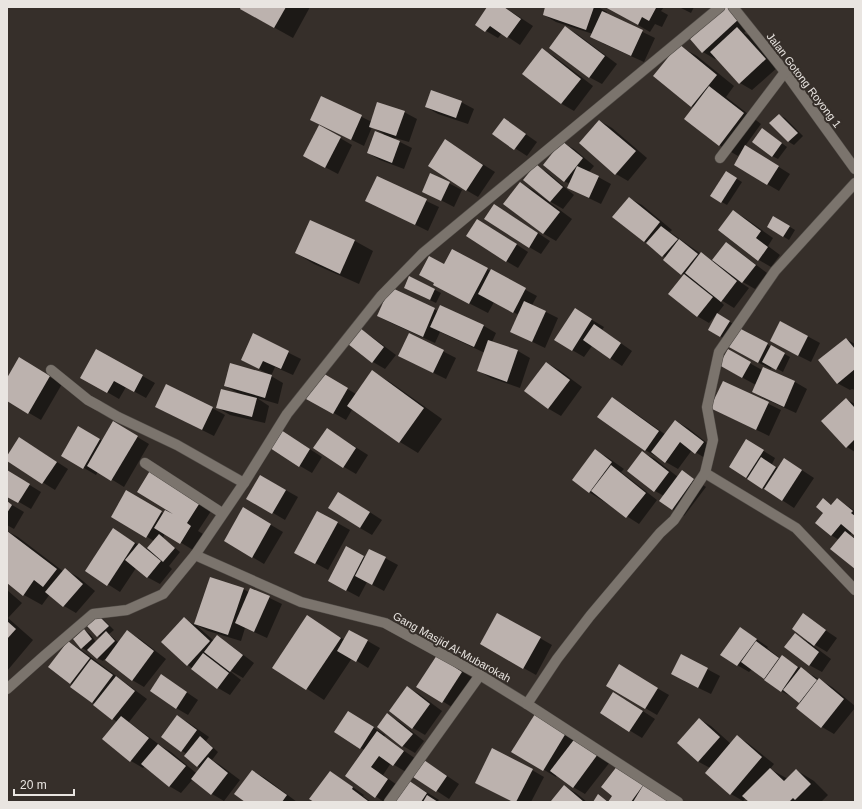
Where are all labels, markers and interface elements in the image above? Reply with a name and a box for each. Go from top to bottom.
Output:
street label: Jalan Gotong Royong 1 [764,30,844,130]
street label: Gang Masjid Al-Mubarokah [391,610,513,684]
scale bar [14,771,74,797]
text: 20 m [20,778,47,792]

